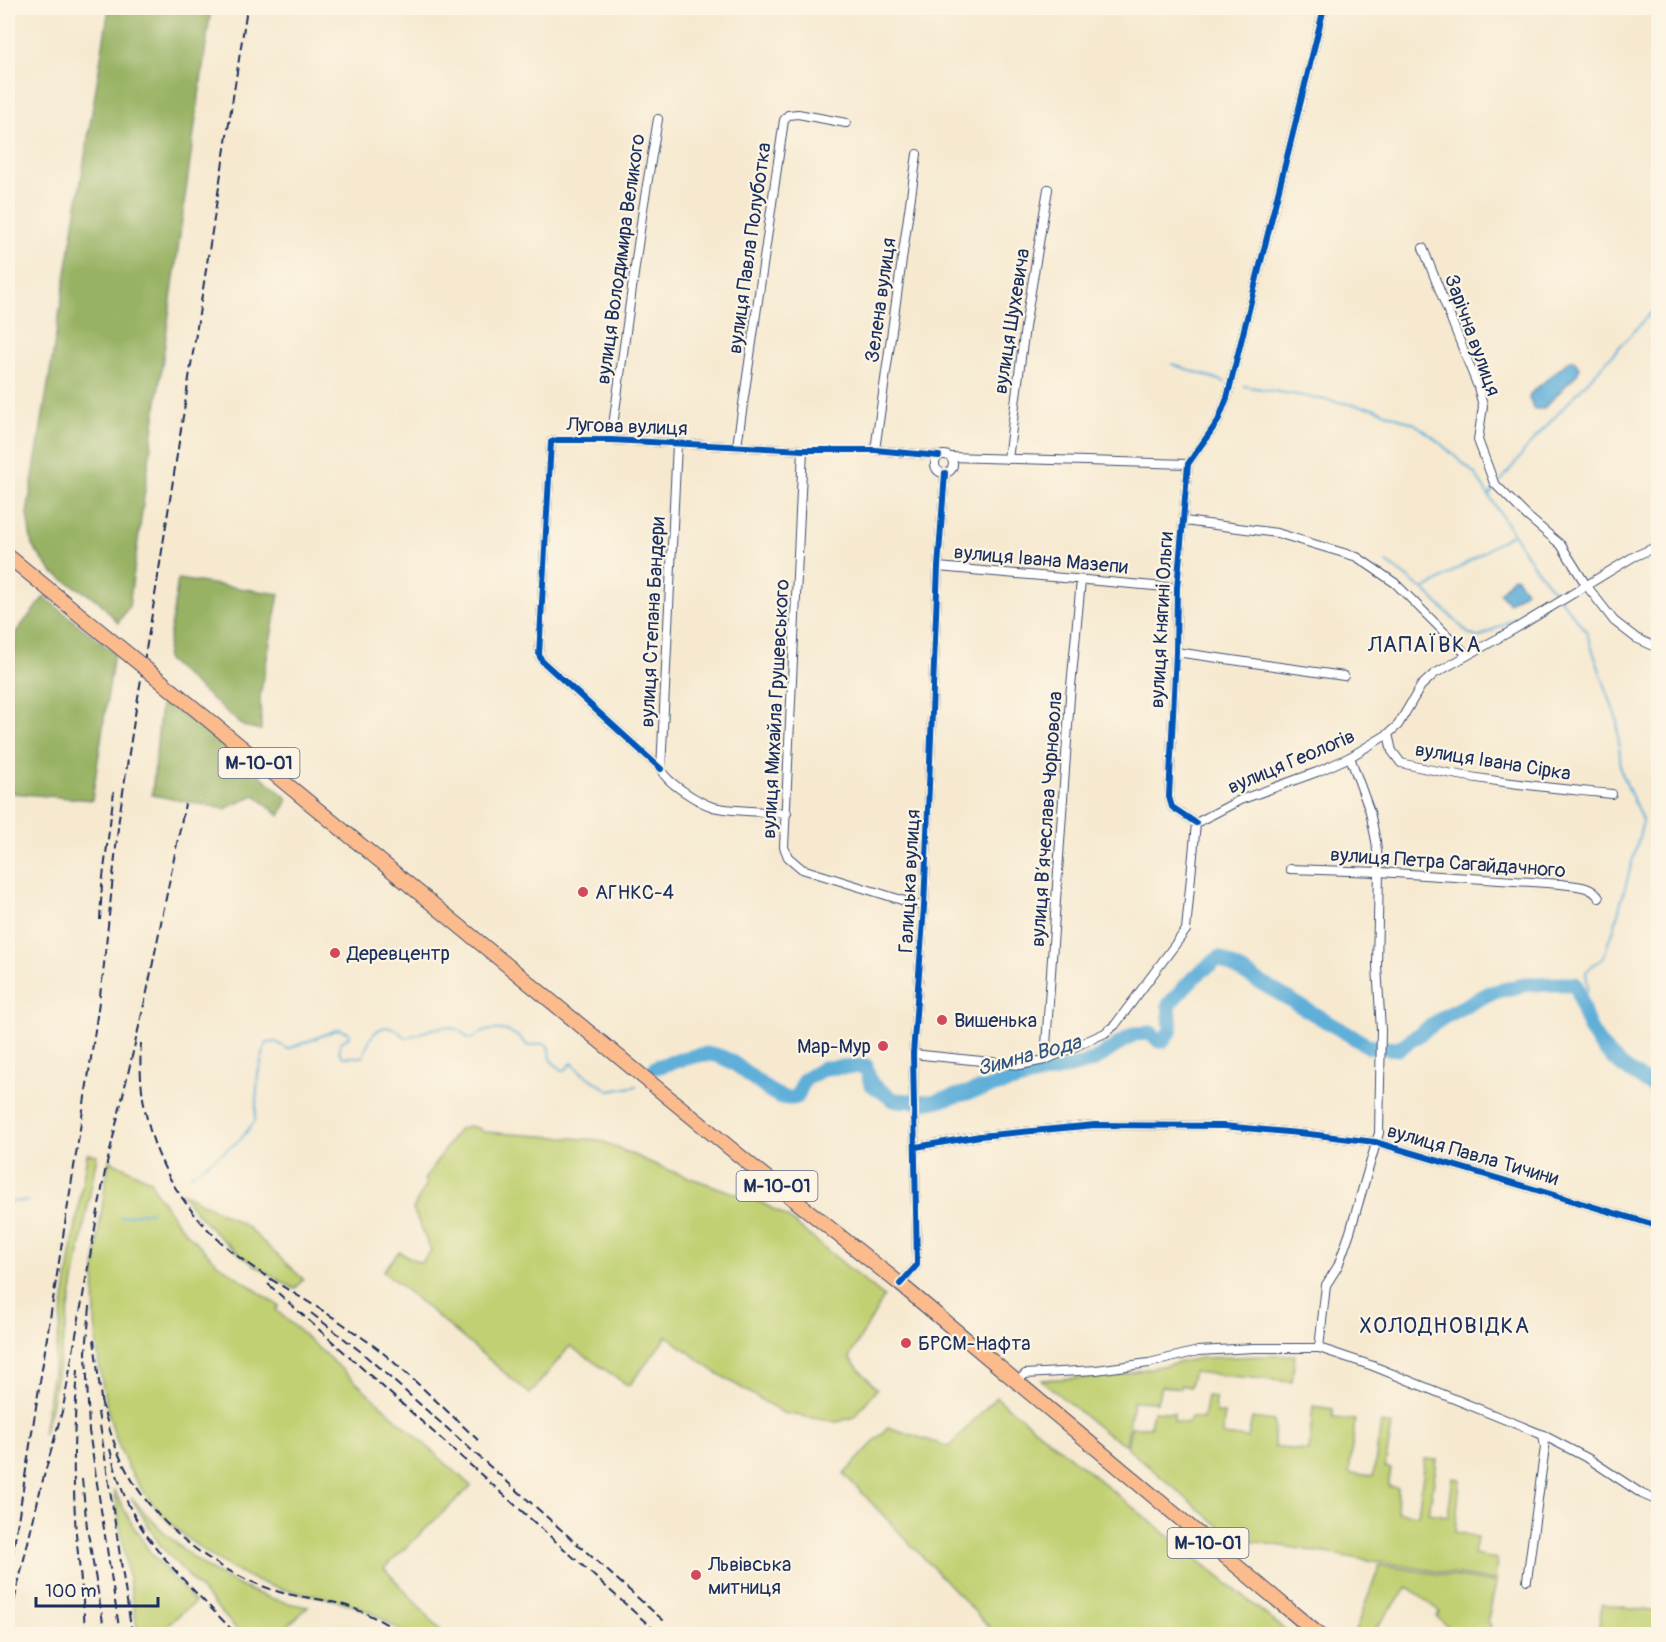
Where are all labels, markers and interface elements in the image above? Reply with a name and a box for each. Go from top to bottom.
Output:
street label: вулиця Володимира Великого [591,132,650,386]
street label: вулиця Павла Полуботка [722,141,777,355]
street label: Зелена вулиця [859,236,902,364]
street label: вулиця Шухевича [988,247,1035,396]
street label: Зарічна вулиця [1439,271,1506,399]
street label: Лугова вулиця [565,412,688,441]
street label: вулиця Степана Бандери [634,516,671,728]
street label: вулиця Княгині Ольги [1144,531,1179,709]
street label: вулиця Івана Мазепи [953,539,1129,580]
street label: вулиця Михайла Грушевського [756,578,795,839]
district label: ЛАПАЇВКА [1367,631,1482,659]
street label: вулиця Вʼячеслава Чорновола [1025,690,1068,948]
street label: вулиця Геологів [1224,723,1359,799]
street label: вулиця Івана Сірка [1413,737,1573,786]
road number: М-10-01 [218,748,300,778]
street label: Галицька вулиця [893,809,926,953]
street label: вулиця Петра Сагайдачного [1329,842,1567,883]
place label: АГНКС-4 [595,880,675,905]
marker: АГНКС-4 [576,885,590,899]
place label: Деревцентр [346,941,450,966]
marker: Деревцентр [328,946,342,960]
place label: Вишенька [954,1008,1037,1033]
marker: Вишенька [935,1013,949,1027]
water label: Зимна Вода [974,1028,1085,1082]
place label: Мар-Мур [797,1034,871,1059]
marker: Мар-Мур [876,1039,890,1053]
street label: вулиця Павла Тичини [1384,1118,1562,1191]
road number: М-10-01 [736,1171,818,1201]
district label: ХОЛОДНОВІДКА [1360,1312,1530,1340]
place label: БРСМ-Нафта [918,1331,1031,1356]
marker: БРСМ-Нафта [899,1336,913,1350]
road number: М-10-01 [1168,1528,1248,1558]
place label: Львівська митниця [707,1552,791,1600]
marker: Львівська митниця [689,1568,703,1582]
scale bar [36,1570,158,1608]
text: 100 m [45,1580,97,1603]

